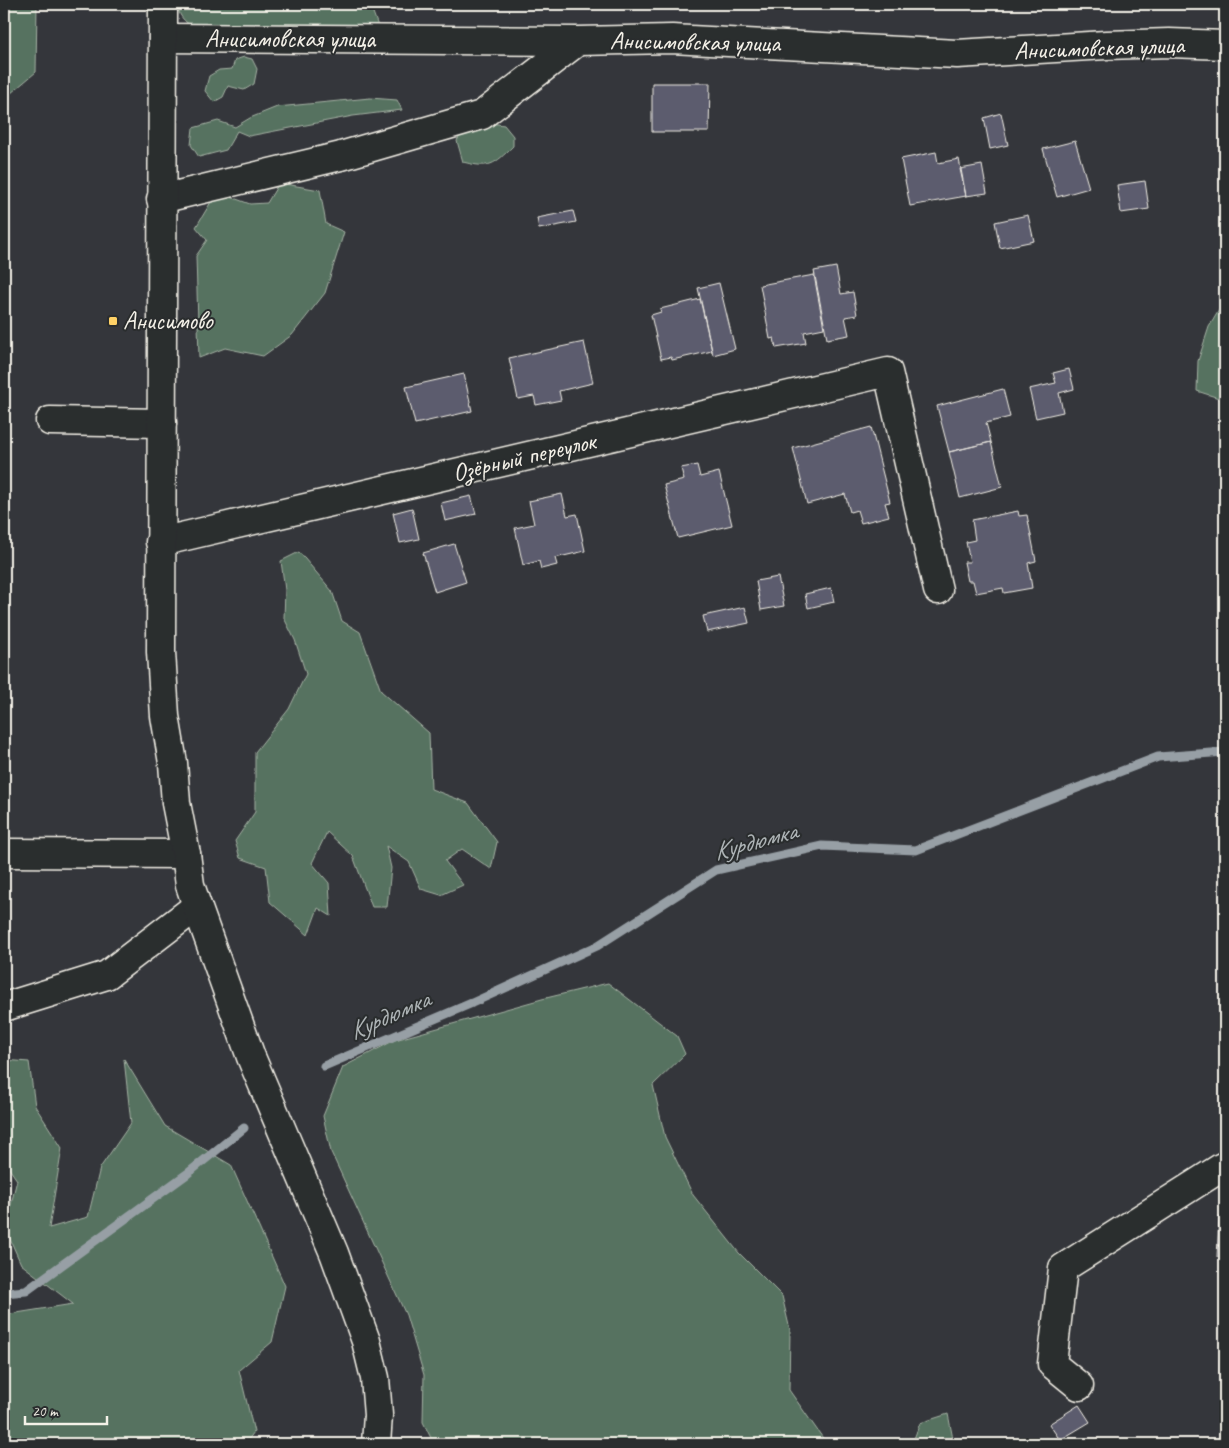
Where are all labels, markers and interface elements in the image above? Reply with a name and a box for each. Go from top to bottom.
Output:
street label: Анисимовская улица [205,23,377,55]
street label: Анисимовская улица [610,25,782,60]
street label: Анисимовская улица [1013,29,1187,67]
place label: Анисимово [123,305,214,337]
marker: Анисимово [107,315,119,327]
street label: Озёрный переулок [449,424,602,490]
water label: Курдюмка [710,813,804,868]
water label: Курдюмка [343,981,438,1047]
scale bar [25,1393,108,1425]
text: 20 m [32,1402,59,1421]

